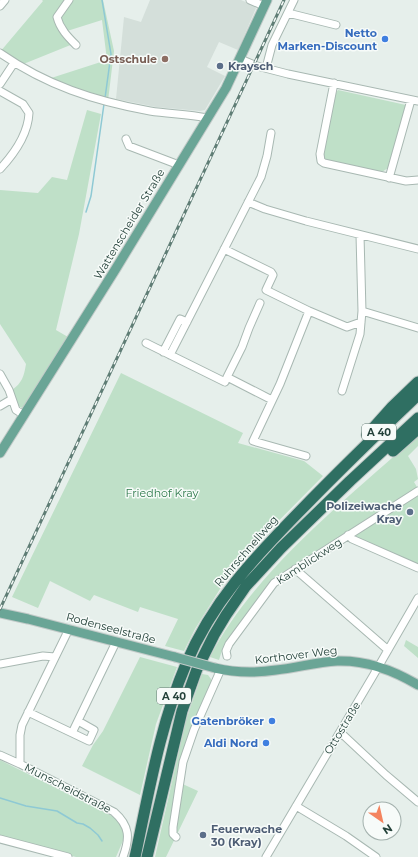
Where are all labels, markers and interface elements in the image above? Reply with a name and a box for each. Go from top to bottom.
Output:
place label: Netto Marken-Discount [277,26,377,53]
marker: Netto Marken-Discount [380,34,390,44]
place label: Ostschule [99,52,157,66]
marker: Ostschule [160,54,170,64]
place label: Kraysch [228,59,273,73]
marker: Kraysch [215,61,225,71]
street label: Wattenscheider Straße [90,166,168,282]
road number: A 40 [362,424,396,440]
park label: Friedhof Kray [125,486,199,500]
place label: Polizeiwache Kray [326,499,402,526]
marker: Polizeiwache Kray [405,507,415,517]
street label: Ruhrschnellweg [211,513,281,589]
street label: Kamblickweg [274,535,344,587]
street label: Rodenseelstraße [65,609,158,647]
street label: Korthover Weg [254,643,338,667]
road number: A 40 [157,688,191,704]
street label: Ottostraße [321,699,363,757]
place label: Gatenbröker [192,714,264,728]
marker: Gatenbröker [267,716,277,726]
place label: Aldi Nord [203,736,258,750]
marker: Aldi Nord [261,738,271,748]
street label: Munscheidstraße [22,760,114,816]
north arrow [362,801,402,841]
text: N [380,821,395,838]
place label: Feuerwache 30 (Kray) [210,822,282,849]
marker: Feuerwache 30 (Kray) [198,830,208,840]

